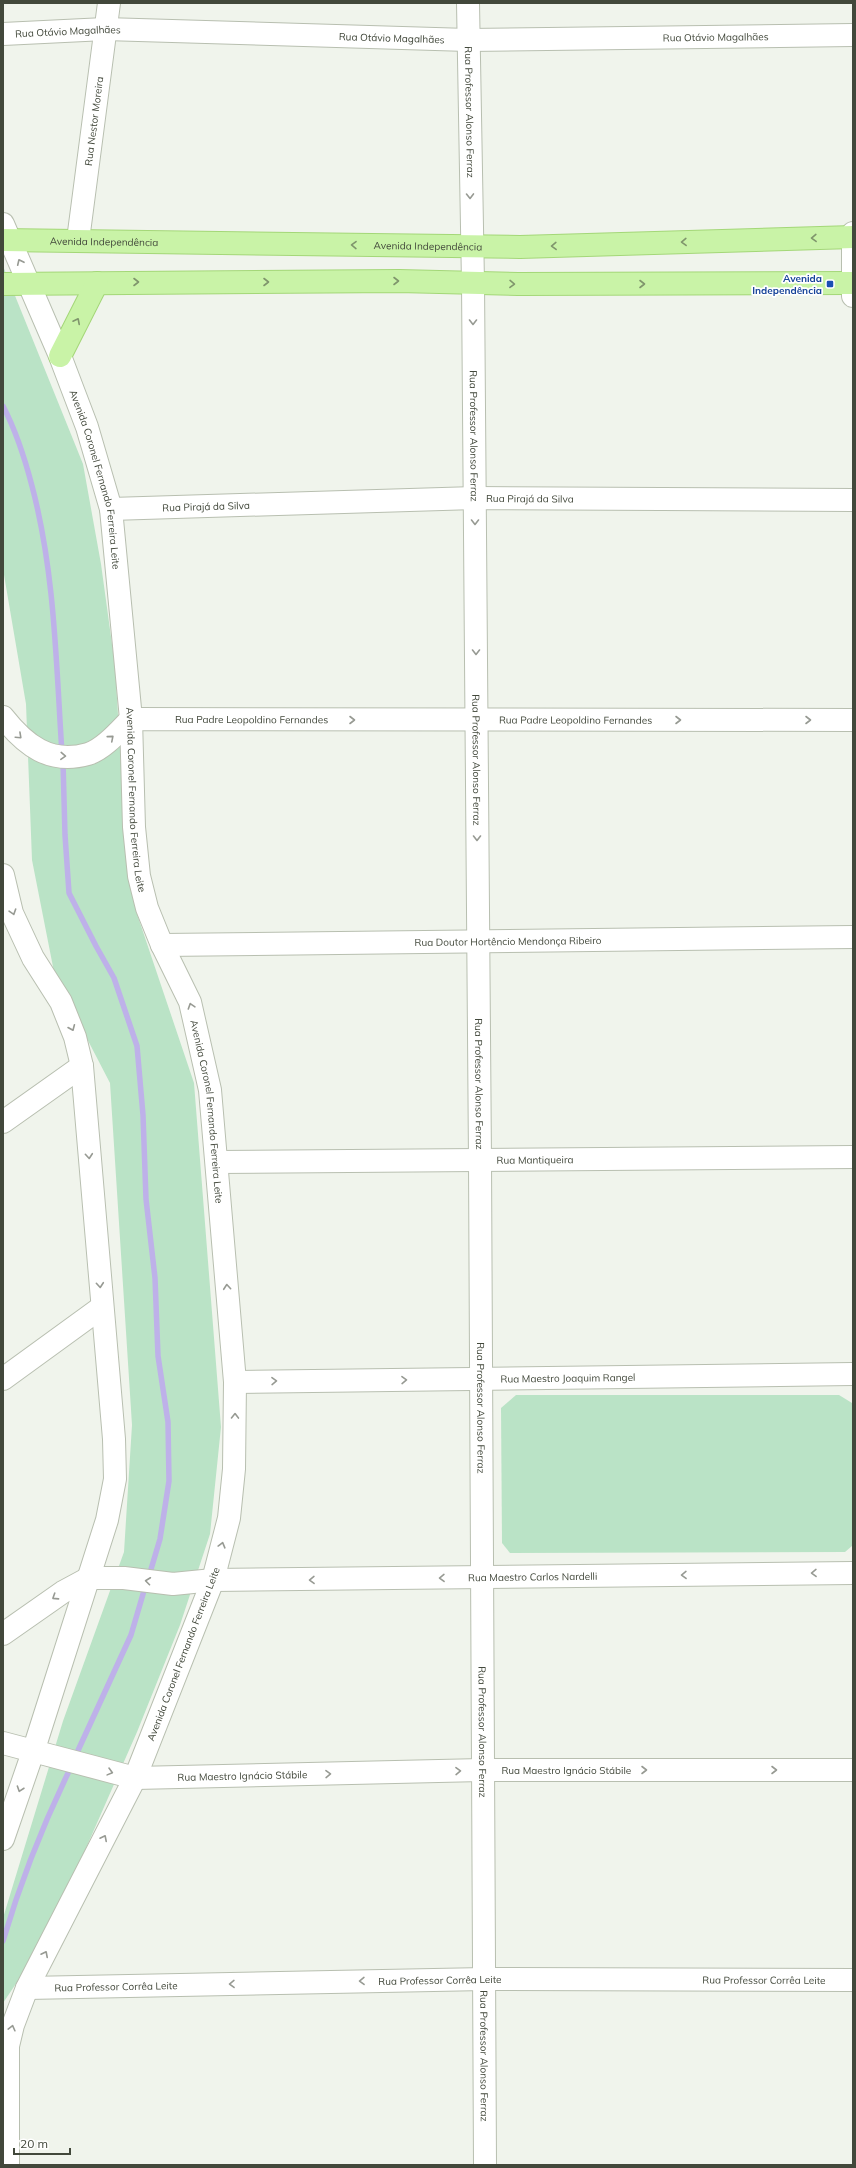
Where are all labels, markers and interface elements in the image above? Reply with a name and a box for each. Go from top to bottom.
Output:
street label: Rua Otávio Magalhães [15,23,121,40]
street label: Rua Otávio Magalhães [339,30,445,46]
street label: Rua Otávio Magalhães [663,30,769,44]
street label: Rua Professor Alonso Ferraz [462,46,477,178]
street label: Rua Nestor Moreira [82,76,106,167]
one-way arrow [466,193,475,199]
one-way arrow [811,234,817,242]
street label: Avenida Independência [50,235,158,249]
one-way arrow [681,238,687,246]
street label: Avenida Independência [374,239,482,253]
one-way arrow [351,241,357,250]
one-way arrow [551,242,557,250]
one-way arrow [17,258,25,266]
place label: Avenida Independência [752,272,822,297]
one-way arrow [393,277,399,285]
one-way arrow [133,278,139,286]
one-way arrow [263,278,269,286]
marker: Avenida Independência [825,279,835,289]
one-way arrow [509,280,515,288]
one-way arrow [639,280,645,288]
one-way arrow [72,318,80,325]
one-way arrow [469,319,477,325]
street label: Rua Professor Alonso Ferraz [467,370,481,502]
street label: Avenida Coronel Fernando Ferreira Leite [66,388,123,570]
street label: Rua Pirajá da Silva [486,492,574,506]
street label: Rua Pirajá da Silva [162,499,250,514]
one-way arrow [471,519,479,525]
one-way arrow [472,649,480,655]
street label: Rua Professor Alonso Ferraz [469,694,483,826]
street label: Avenida Coronel Fernando Ferreira Leite [123,707,149,894]
street label: Rua Padre Leopoldino Fernandes [175,713,328,726]
street label: Rua Padre Leopoldino Fernandes [499,714,652,727]
one-way arrow [349,715,355,724]
one-way arrow [675,716,681,724]
one-way arrow [805,716,811,724]
one-way arrow [14,731,22,738]
one-way arrow [106,735,114,742]
one-way arrow [60,751,66,760]
one-way arrow [473,835,481,841]
one-way arrow [8,909,16,916]
street label: Rua Doutor Hortêncio Mendonça Ribeiro [414,934,602,949]
one-way arrow [187,1002,196,1009]
street label: Rua Professor Alonso Ferraz [472,1018,486,1150]
street label: Avenida Coronel Fernando Ferreira Leite [187,1019,226,1204]
one-way arrow [67,1024,75,1031]
one-way arrow [85,1153,94,1159]
street label: Rua Mantiqueira [496,1153,573,1167]
one-way arrow [96,1282,105,1289]
one-way arrow [223,1284,232,1290]
street label: Rua Professor Alonso Ferraz [474,1342,488,1474]
street label: Rua Maestro Joaquim Rangel [500,1371,636,1386]
one-way arrow [401,1376,407,1384]
one-way arrow [271,1377,277,1385]
one-way arrow [231,1413,239,1419]
one-way arrow [217,1542,226,1549]
street label: Avenida Coronel Fernando Ferreira Leite [144,1565,223,1743]
one-way arrow [811,1569,817,1578]
street label: Rua Maestro Carlos Nardelli [468,1570,597,1584]
one-way arrow [681,1571,687,1579]
one-way arrow [439,1574,445,1583]
one-way arrow [145,1576,151,1585]
one-way arrow [309,1576,315,1584]
one-way arrow [52,1592,59,1600]
street label: Rua Professor Alonso Ferraz [476,1666,489,1798]
street label: Rua Maestro Ignácio Stábile [501,1764,631,1777]
one-way arrow [455,1766,461,1775]
one-way arrow [641,1766,647,1774]
one-way arrow [771,1766,777,1774]
one-way arrow [107,1767,113,1775]
street label: Rua Maestro Ignácio Stábile [177,1768,307,1784]
one-way arrow [325,1770,331,1778]
one-way arrow [17,1785,25,1792]
one-way arrow [100,1835,107,1842]
one-way arrow [40,1950,48,1958]
street label: Rua Professor Corrêa Leite [378,1973,502,1988]
street label: Rua Professor Corrêa Leite [702,1974,826,1987]
one-way arrow [359,1977,365,1985]
street label: Rua Professor Corrêa Leite [54,1979,178,1994]
one-way arrow [229,1980,235,1988]
street label: Rua Professor Alonso Ferraz [477,1990,491,2122]
one-way arrow [8,2025,16,2032]
scale bar [14,2130,70,2156]
text: 20 m [20,2136,48,2151]

